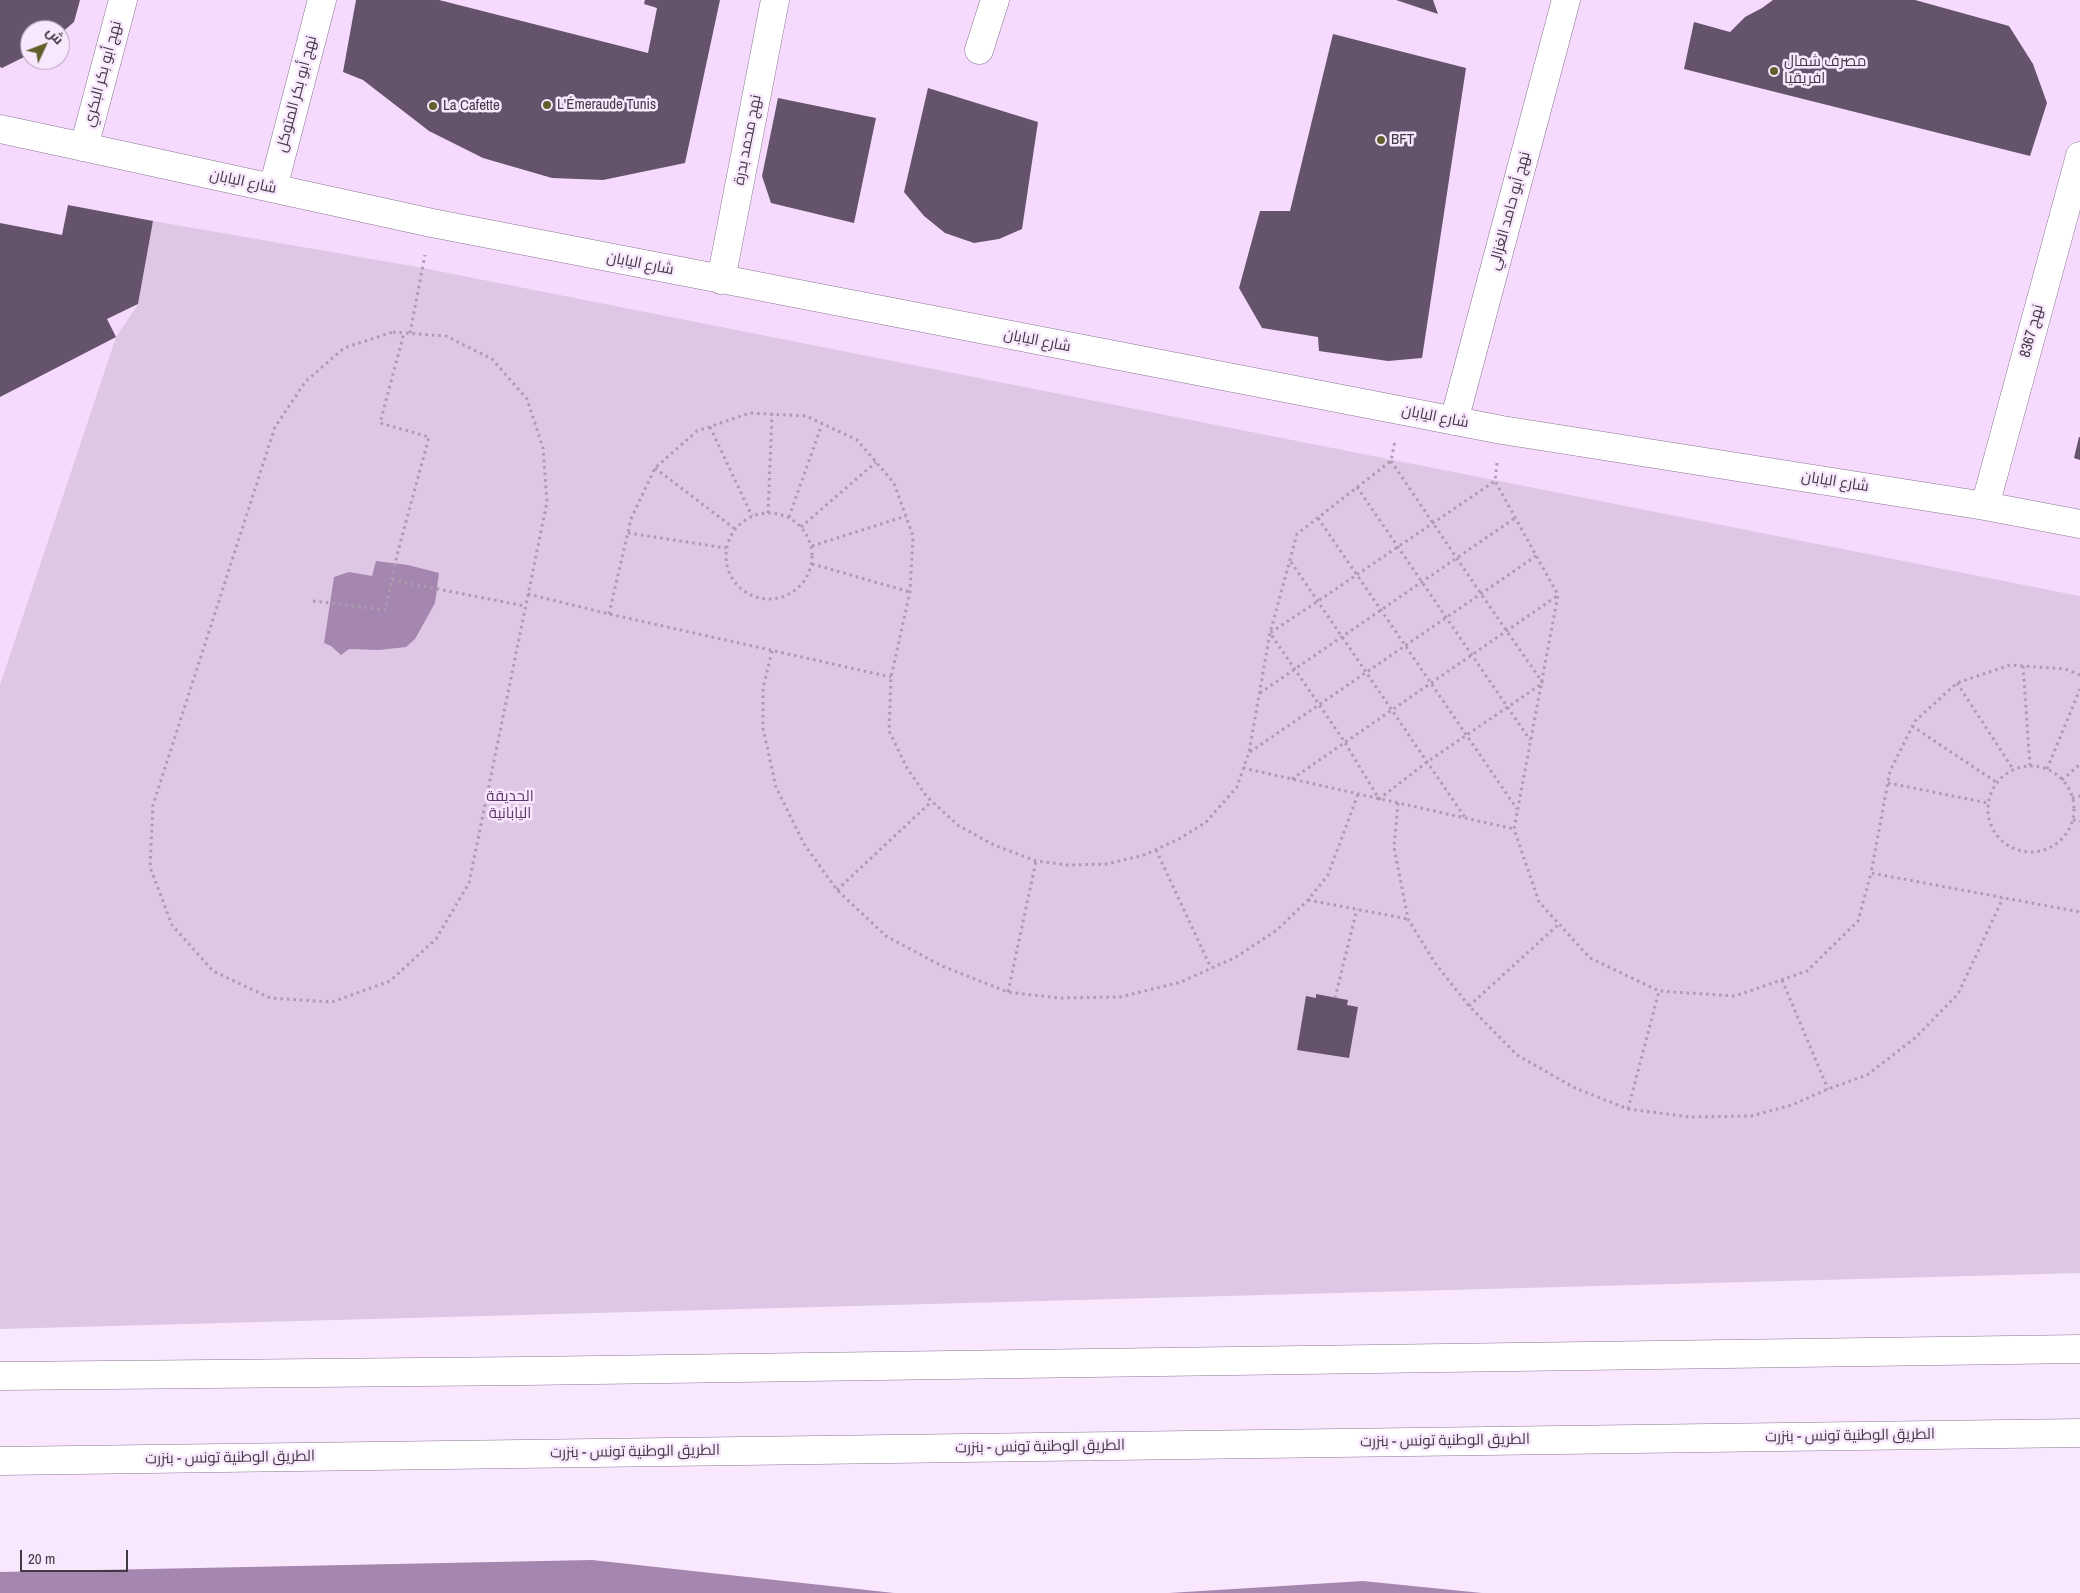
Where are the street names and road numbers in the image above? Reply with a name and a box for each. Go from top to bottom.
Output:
street label: نهج أبو بكر البكري [80,19,126,129]
street label: نهج أبو بكر المتوكل [273,34,321,154]
street label: نهج محمد بدرة [730,93,766,187]
street label: نهج أبو حامد الغزالي [1485,150,1535,272]
street label: شارع اليابان [208,166,278,198]
street label: شارع اليابان [605,249,675,279]
street label: نهج 8367 [2016,303,2048,359]
street label: شارع اليابان [1002,326,1072,356]
street label: شارع اليابان [1400,402,1470,432]
street label: شارع اليابان [1800,468,1870,496]
street label: الطريق الوطنية تونس - بنزرت [1765,1426,1935,1446]
street label: الطريق الوطنية تونس - بنزرت [1360,1431,1530,1451]
street label: الطريق الوطنية تونس - بنزرت [955,1437,1125,1457]
street label: الطريق الوطنية تونس - بنزرت [550,1442,720,1462]
street label: الطريق الوطنية تونس - بنزرت [145,1448,315,1468]

